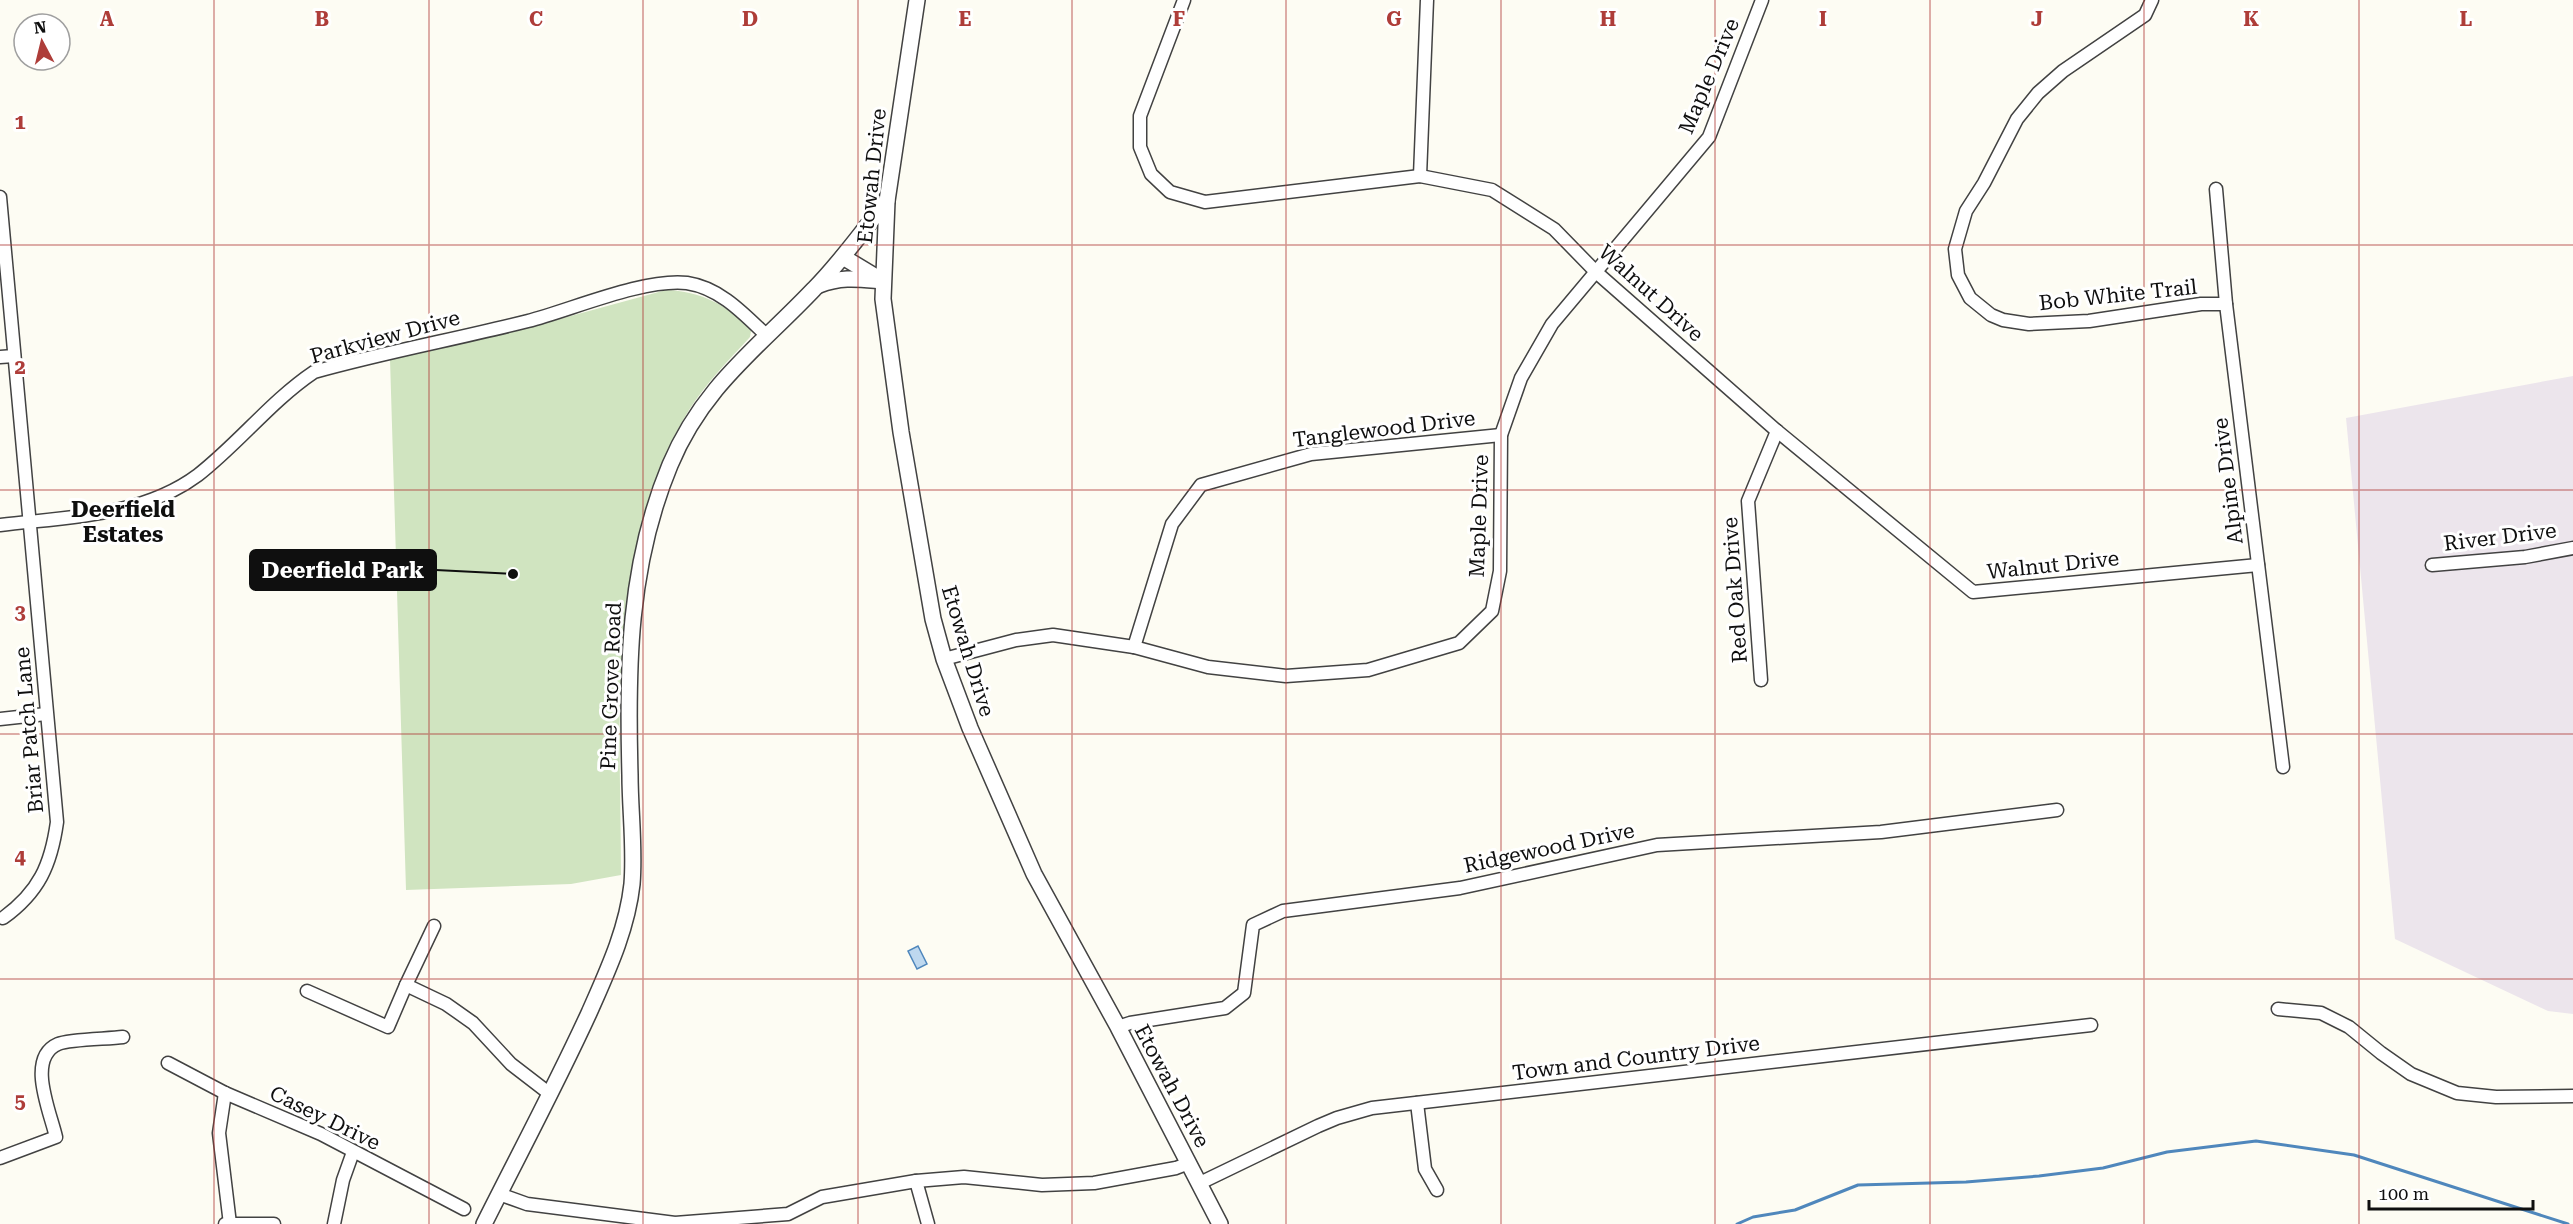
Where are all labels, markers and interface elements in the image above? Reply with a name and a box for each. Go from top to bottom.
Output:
text: A [100,7,115,31]
text: B [315,7,329,31]
text: C [529,7,543,31]
text: D [742,7,758,31]
text: E [959,7,972,31]
text: F [1173,7,1185,31]
text: G [1386,7,1402,31]
text: H [1600,7,1616,31]
text: I [1819,7,1827,31]
text: J [2031,7,2043,31]
text: K [2243,7,2259,31]
text: L [2460,7,2473,31]
north arrow [12,12,72,72]
street label: Maple Drive [1674,15,1744,137]
text: N [33,17,48,38]
street label: Etowah Drive [853,107,891,245]
text: 1 [14,110,26,134]
street label: Walnut Drive [1594,240,1708,346]
street label: Bob White Trail [2038,275,2199,315]
street label: Parkview Drive [308,306,462,368]
text: 2 [14,355,26,379]
street label: Tanglewood Drive [1291,406,1477,452]
street label: Alpine Drive [2208,416,2248,546]
street label: Maple Drive [1465,454,1493,578]
district label: Deerfield Estates [71,497,175,547]
street label: Red Oak Drive [1718,516,1752,664]
street label: River Drive [2442,518,2558,556]
street label: Walnut Drive [1986,546,2120,584]
callout: Deerfield Park [250,550,436,590]
text: Deerfield Park [262,558,424,583]
street label: Etowah Drive [937,583,999,719]
text: 3 [14,600,26,624]
street label: Pine Grove Road [596,601,626,770]
street label: Briar Patch Lane [10,646,48,814]
street label: Ridgewood Drive [1461,818,1637,878]
text: 4 [14,845,26,869]
street label: Etowah Drive [1130,1020,1214,1152]
street label: Town and Country Drive [1511,1031,1761,1085]
street label: Casey Drive [266,1081,384,1155]
text: 5 [14,1089,26,1113]
scale bar [2369,1173,2532,1211]
text: 100 m [2378,1183,2429,1204]

